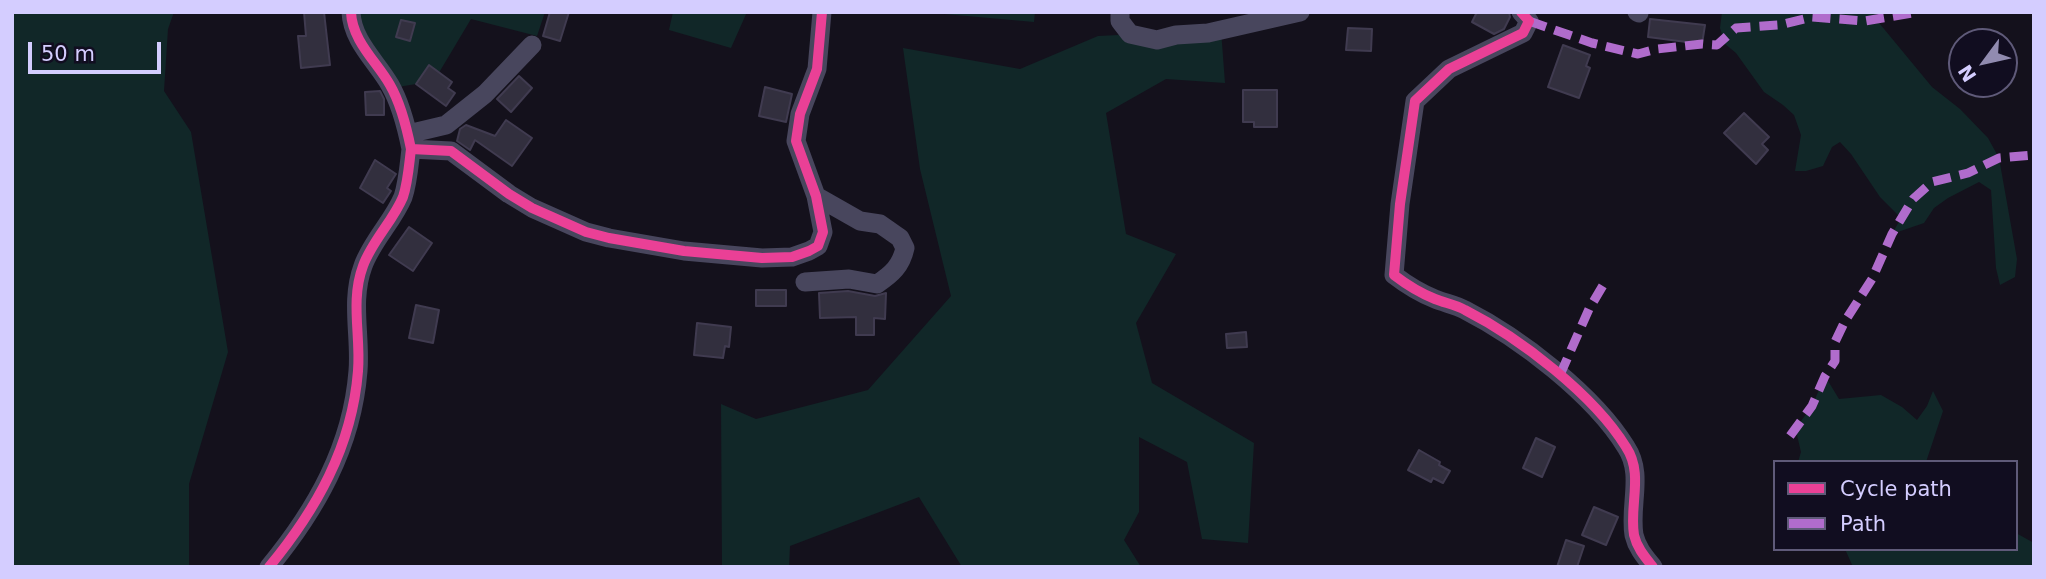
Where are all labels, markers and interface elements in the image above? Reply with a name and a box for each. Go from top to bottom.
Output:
scale bar [32,28,164,72]
north arrow [1948,28,2018,98]
text: 50 m [41,42,95,66]
text: N [1954,61,1981,86]
legend [1773,460,2018,551]
text: Cycle path [1840,477,1952,501]
text: Path [1840,512,1886,536]

